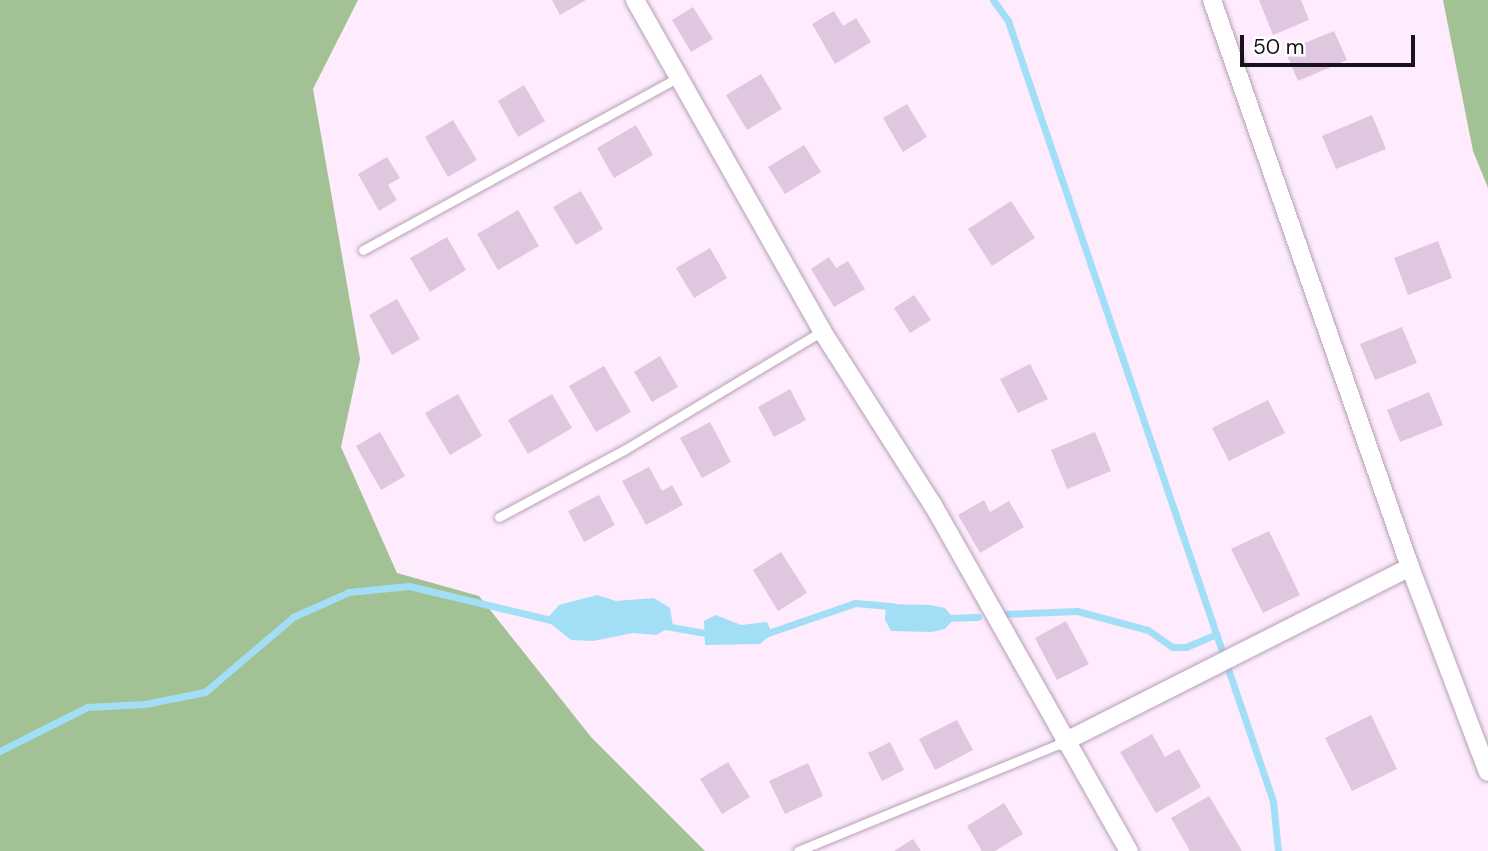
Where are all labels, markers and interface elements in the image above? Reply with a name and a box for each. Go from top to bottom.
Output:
scale bar [1243,21,1418,65]
text: 50 m [1253,33,1304,61]

